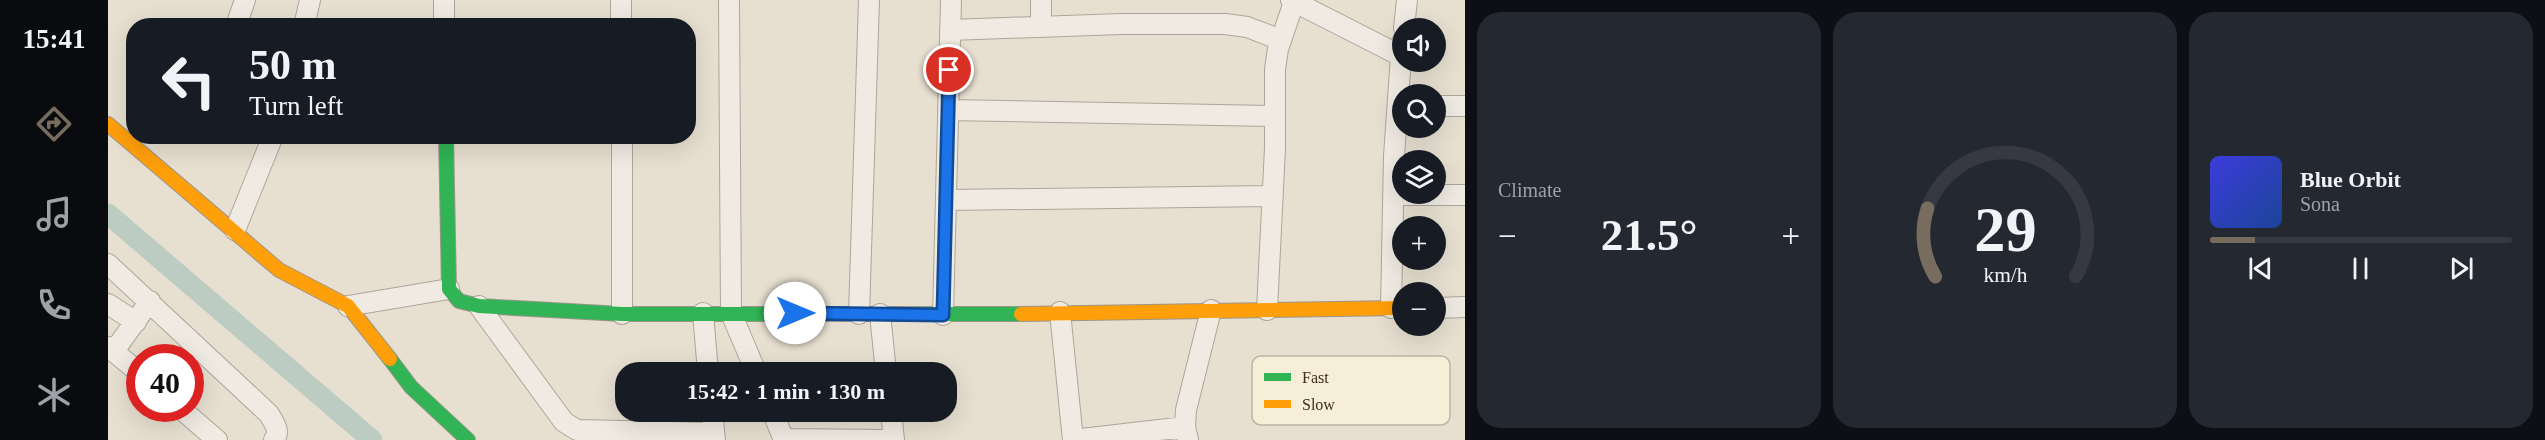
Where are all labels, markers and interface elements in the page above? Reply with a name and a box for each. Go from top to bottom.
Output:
map controls [1392,18,1446,336]
button: sound [1392,18,1446,72]
text: 15:41 [23,24,86,54]
icon: left [150,42,228,120]
text: 50 m [249,42,337,88]
pin [923,44,974,95]
icon: arrive [932,53,965,86]
button: search [1392,84,1446,138]
text: Turn left [249,91,343,121]
icon: directions [33,103,75,145]
button: layers [1392,150,1446,204]
text: Blue Orbit [2300,167,2401,192]
text: Climate [1498,179,1561,201]
icon: music [33,193,75,235]
text: Sona [2300,193,2340,215]
text: 29 [1974,195,2036,264]
text: 21.5° [1601,210,1697,260]
button: + [1392,216,1446,270]
text: − [1498,218,1517,254]
text: + [1781,218,1800,254]
icon: previous [2244,252,2277,285]
icon: pause [2344,252,2377,285]
icon: next [2445,252,2478,285]
text: km/h [1983,263,2027,287]
position arrow [763,281,827,345]
button: − [1392,282,1446,336]
icon: phone [33,284,75,326]
speed limit sign: 40 [126,344,204,422]
legend [1252,356,1450,425]
text: Fast [1302,369,1329,386]
icon: climate [33,374,75,416]
text: 15:42 · 1 min · 130 m [687,379,885,404]
text: Slow [1302,396,1335,413]

